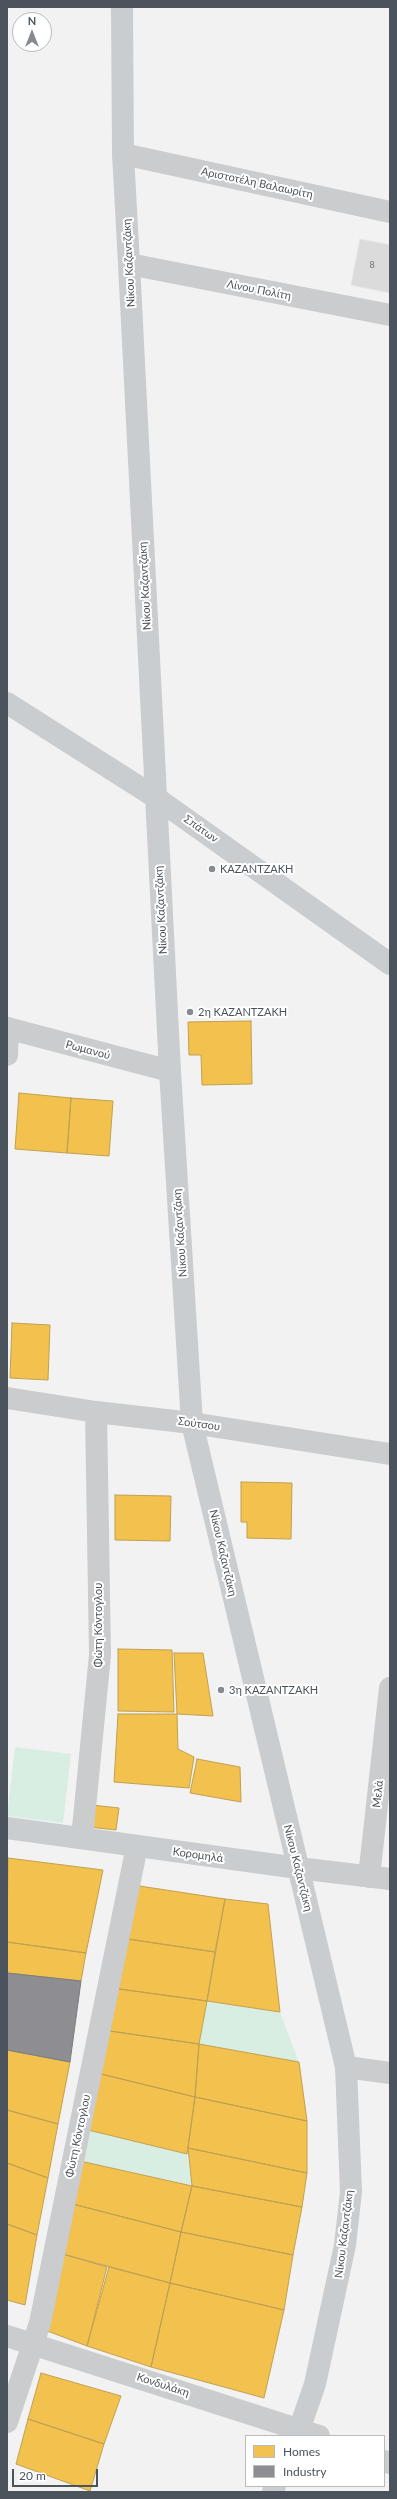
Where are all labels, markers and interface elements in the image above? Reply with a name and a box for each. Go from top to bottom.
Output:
north arrow [12,12,52,52]
text: N [28,14,36,27]
street label: Αριστοτέλη Βαλαωρίτη [200,165,314,201]
street label: Νίκου Καζαντζάκη [120,218,138,308]
house number: 8 [369,260,375,270]
street label: Λίνου Πολίτη [226,277,292,303]
street label: Νίκου Καζαντζάκη [136,541,154,631]
street label: Σπάτων [181,812,221,846]
place label: ΚΑΖΑΝΤΖΑΚΗ [220,862,293,876]
marker: ΚΑΖΑΝΤΖΑΚΗ [207,864,217,874]
street label: Νίκου Καζαντζάκη [152,865,170,955]
place label: 2η ΚΑΖΑΝΤΖΑΚΗ [198,1005,287,1019]
marker: 2η ΚΑΖΑΝΤΖΑΚΗ [185,1007,195,1017]
street label: Ρωμανού [64,1038,112,1062]
street label: Νίκου Καζαντζάκη [170,1188,190,1278]
street label: Σούτσου [177,1415,221,1433]
street label: Νίκου Καζαντζάκη [207,1508,239,1598]
street label: Φώτη Κόντογλου [91,1583,105,1667]
place label: 3η ΚΑΖΑΝΤΖΑΚΗ [229,1683,318,1697]
marker: 3η ΚΑΖΑΝΤΖΑΚΗ [216,1685,226,1695]
street label: Μελά [370,1780,386,1808]
street label: Νίκου Καζαντζάκη [281,1823,315,1913]
street label: Κορομηλά [172,1845,224,1865]
street label: Φώτη Κόντογλου [63,2093,93,2179]
street label: Νίκου Καζαντζάκη [332,2189,356,2279]
street label: Κονδυλάκη [135,2370,191,2400]
legend [245,2435,385,2487]
text: Homes [283,2444,320,2459]
scale bar [14,2461,100,2487]
text: Industry [283,2464,326,2479]
text: 20 m [19,2468,46,2483]

